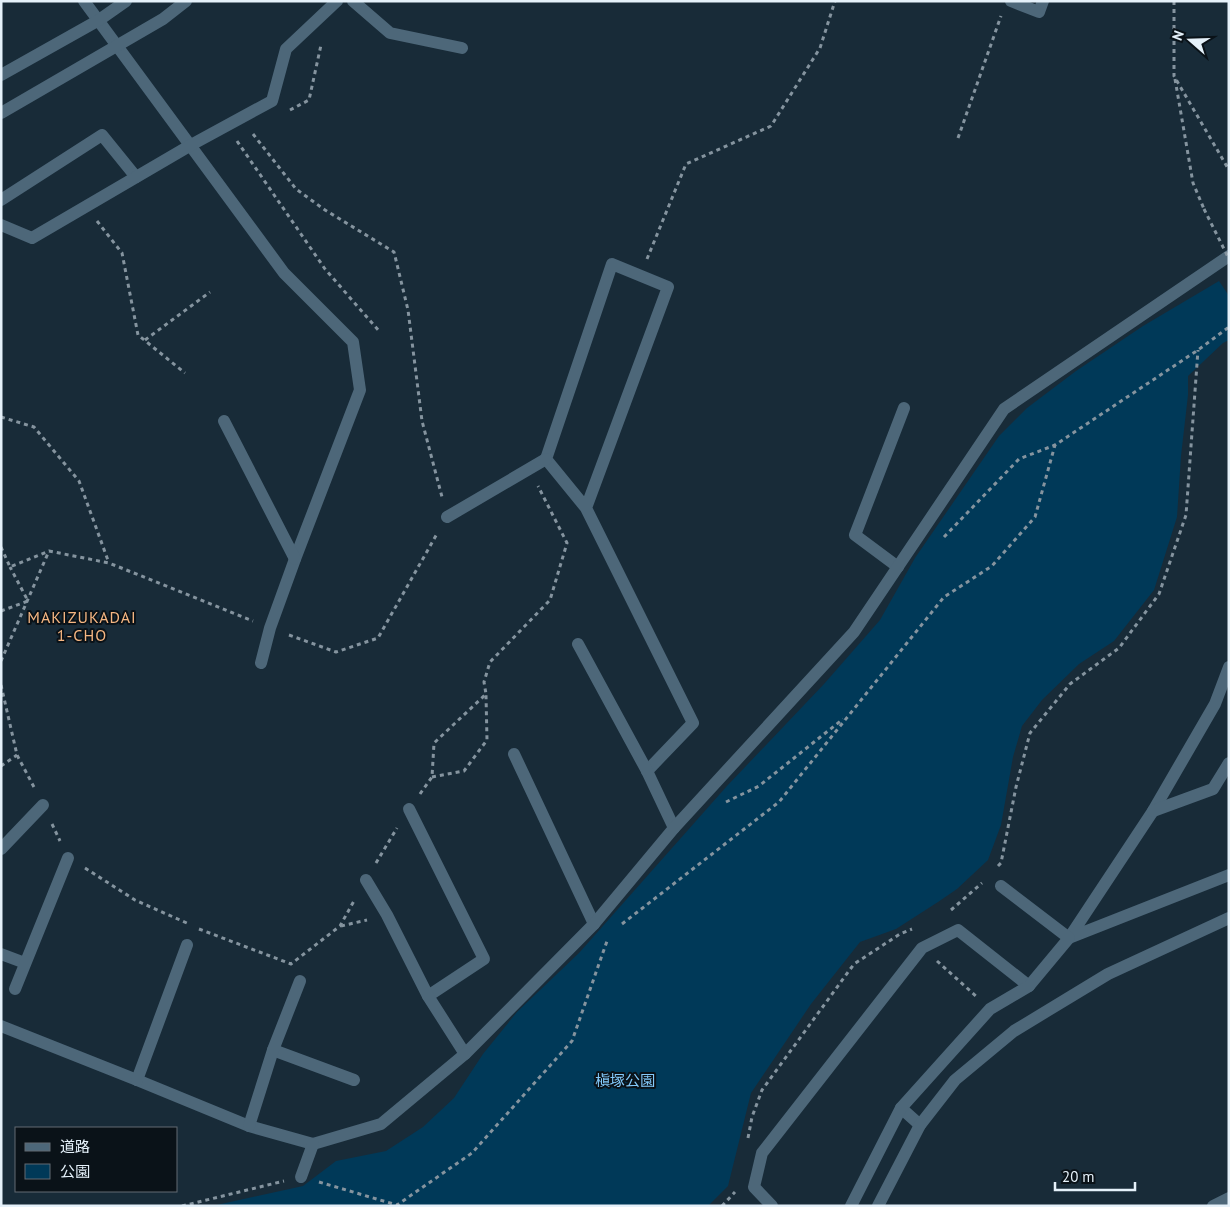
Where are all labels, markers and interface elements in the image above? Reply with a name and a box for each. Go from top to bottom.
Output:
north arrow [1165,15,1215,65]
text: N [1168,28,1188,43]
district label: MAKIZUKADAI 1-CHO [27,607,137,645]
park label: 槇塚公園 [595,1071,655,1090]
legend [15,1127,178,1192]
text: 道路 [60,1137,90,1156]
scale bar [1055,1160,1135,1192]
text: 公園 [60,1162,90,1181]
text: 20 m [1062,1167,1095,1186]

